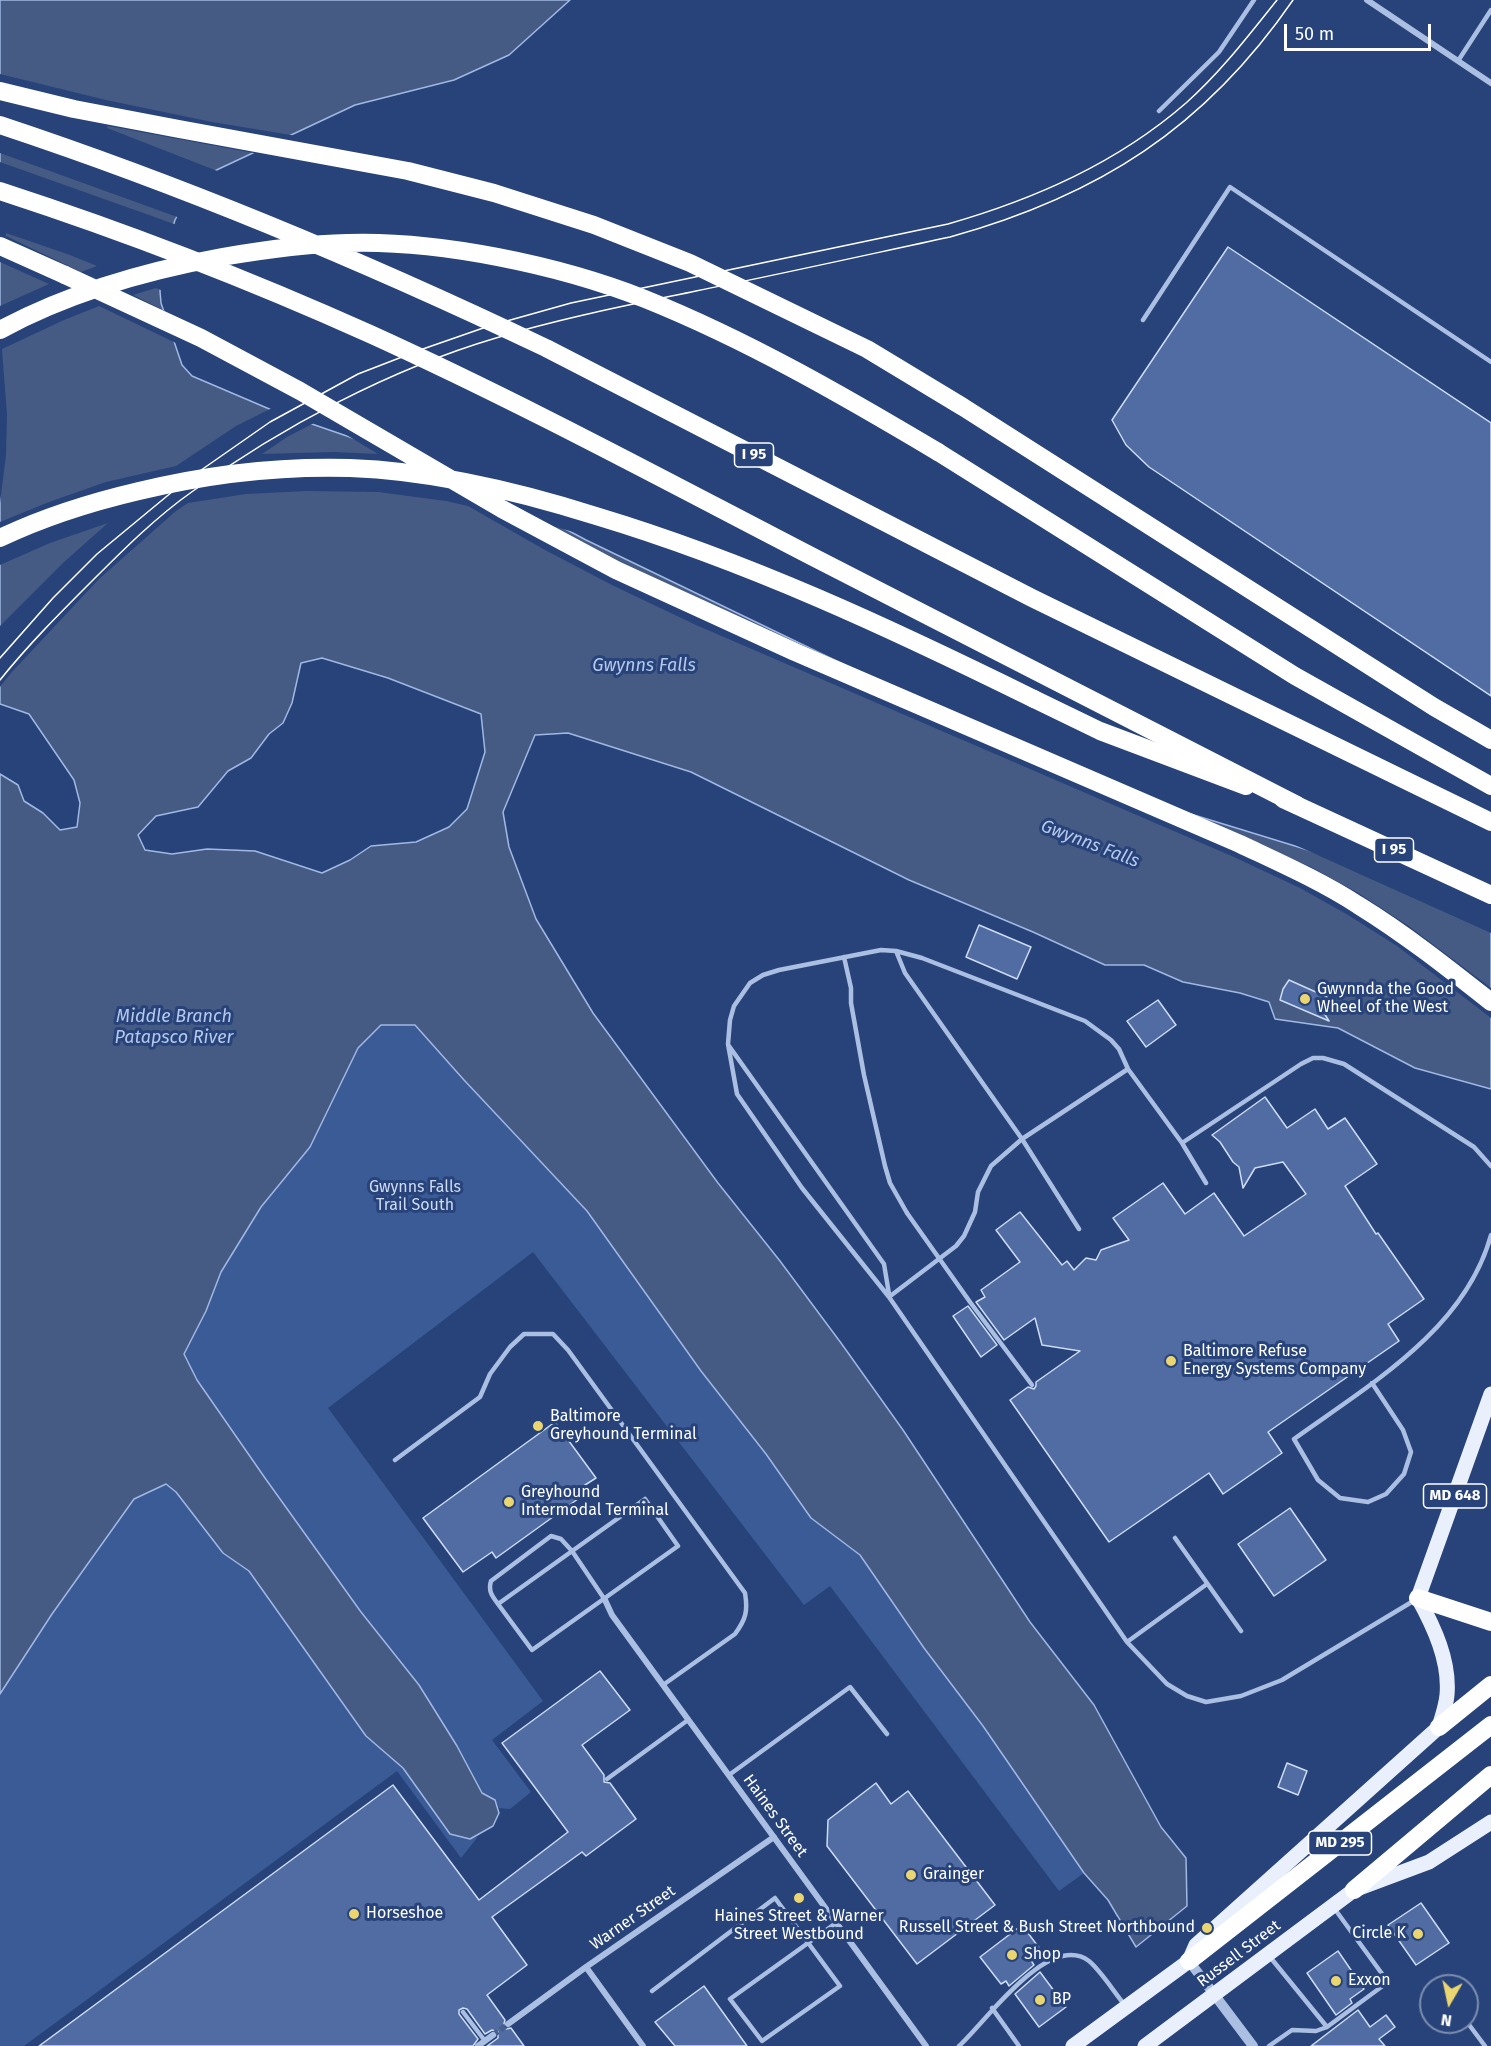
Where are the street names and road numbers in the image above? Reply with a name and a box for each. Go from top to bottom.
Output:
road number: I 95 [734,443,774,467]
road number: I 95 [1374,838,1414,862]
road number: MD 648 [1424,1484,1486,1508]
street label: Haines Street [739,1771,811,1861]
road number: MD 295 [1308,1831,1372,1855]
street label: Warner Street [587,1882,679,1954]
street label: Russell Street [1193,1916,1285,1992]

